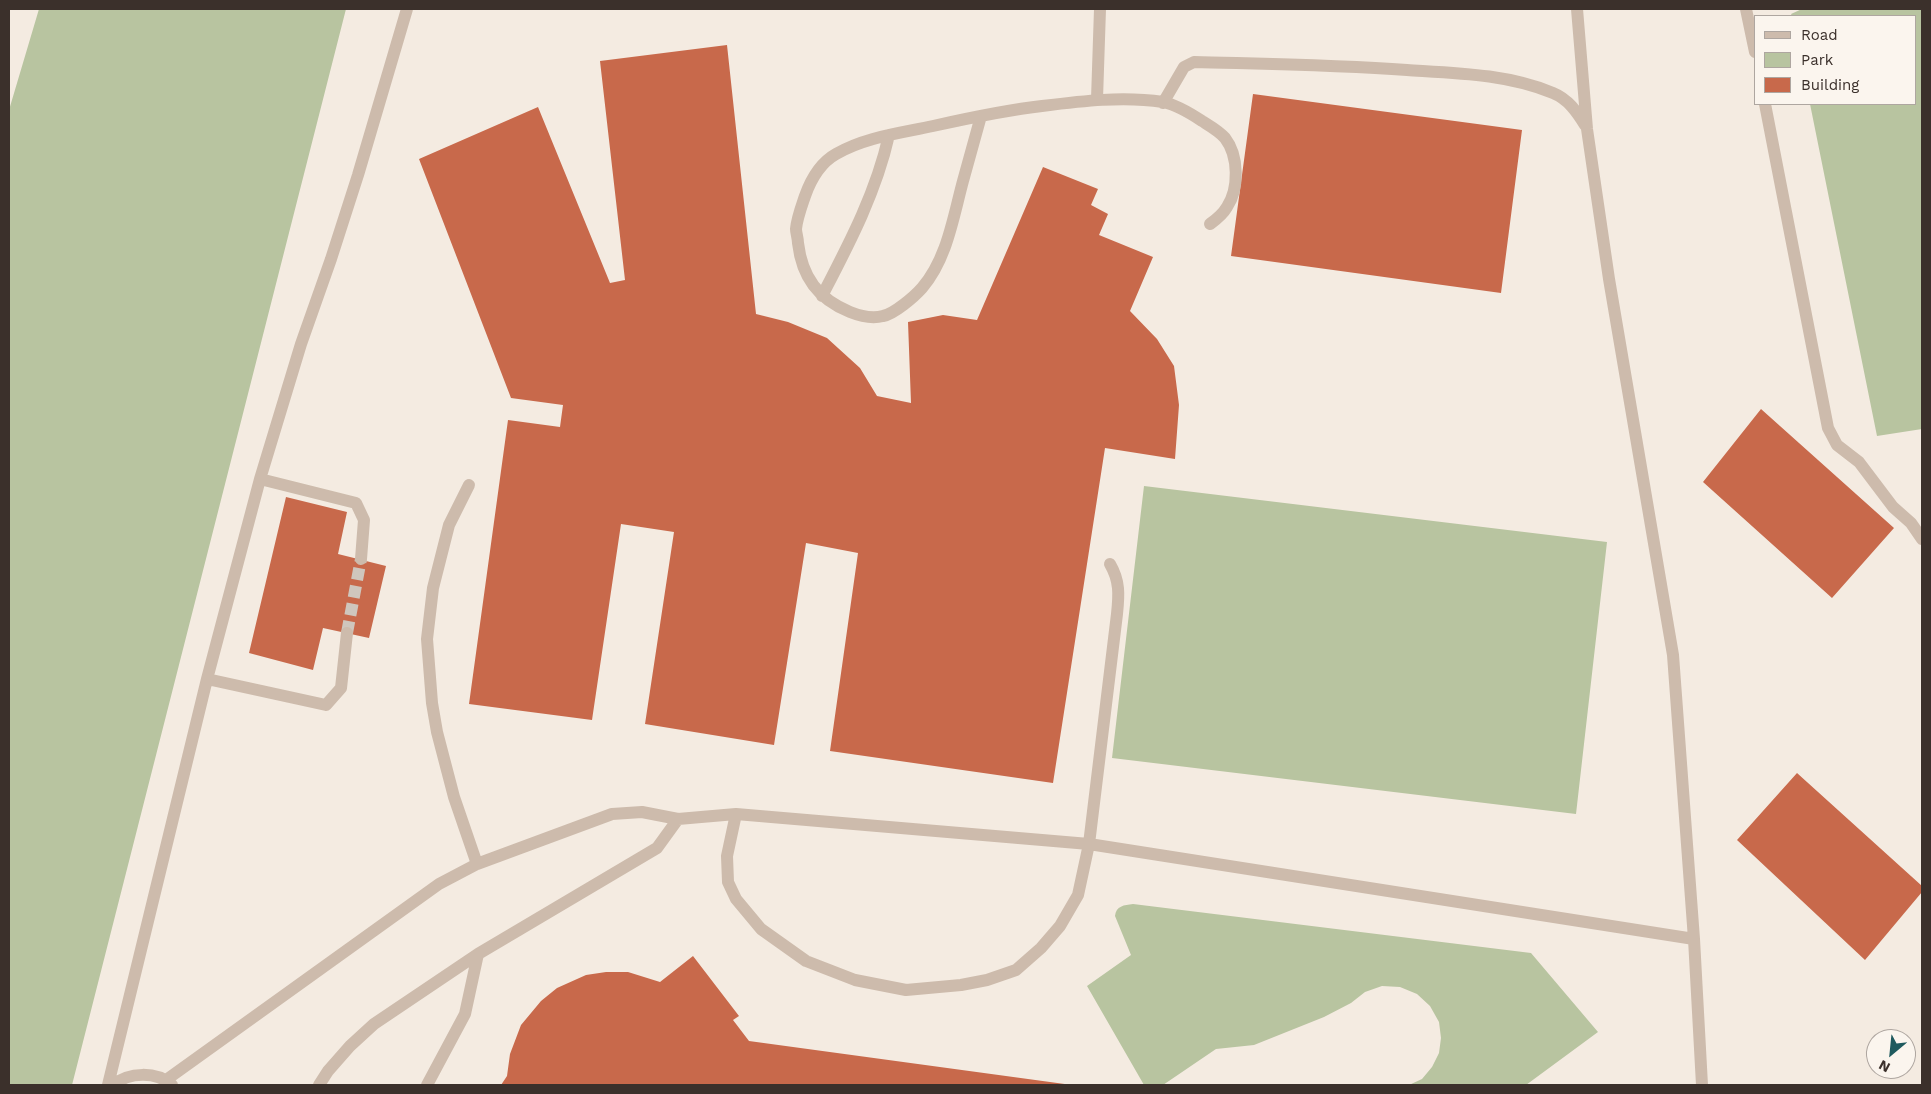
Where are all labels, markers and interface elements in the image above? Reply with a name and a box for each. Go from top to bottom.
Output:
legend [1754,15,1916,105]
text: Road [1801,26,1838,44]
text: Park [1801,51,1833,69]
text: Building [1801,76,1859,94]
north arrow [1866,1029,1916,1079]
text: N [1876,1057,1893,1076]

